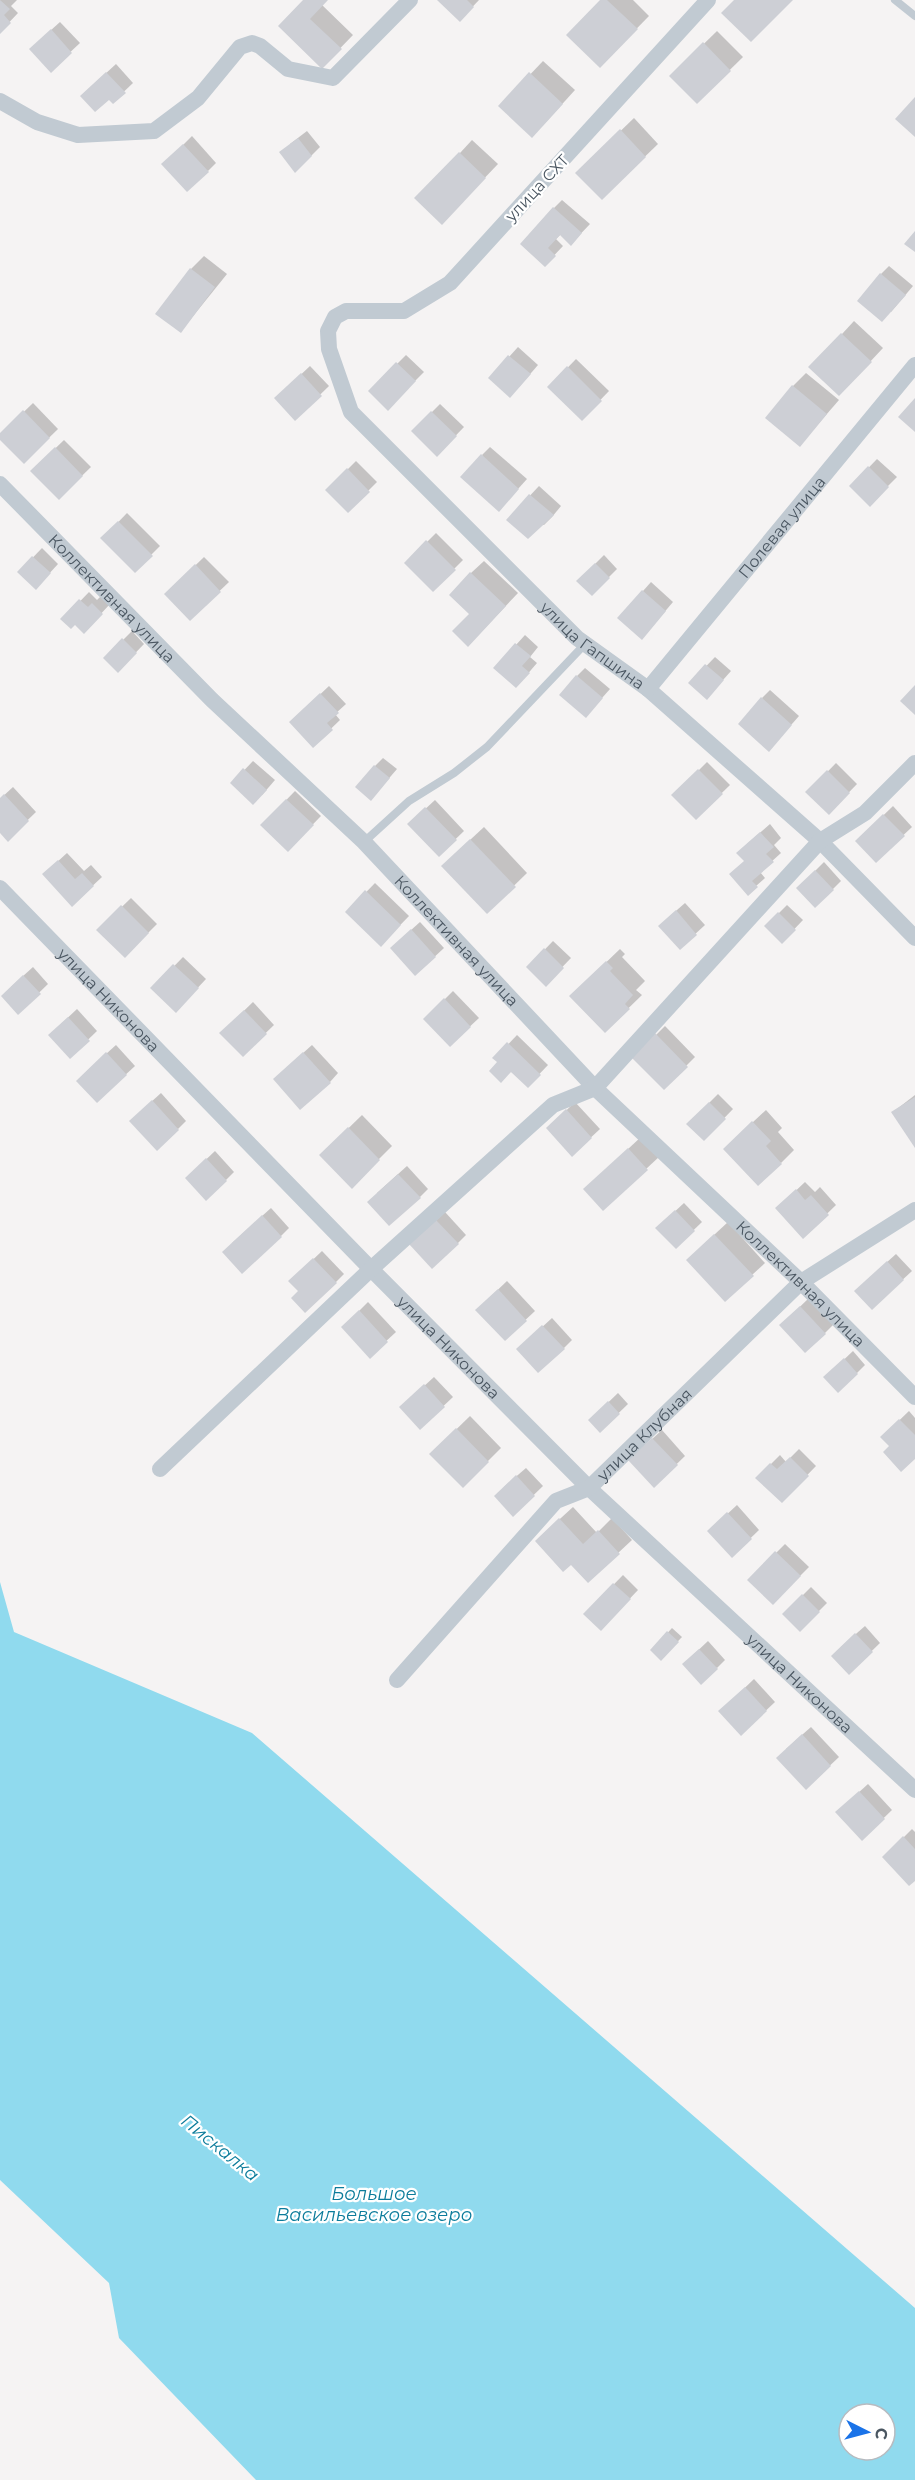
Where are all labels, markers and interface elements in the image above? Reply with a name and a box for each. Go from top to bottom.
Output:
street label: улица СХТ [501,150,573,226]
street label: Полевая улица [734,472,829,582]
street label: Коллективная улица [45,530,179,666]
street label: улица Гапшина [536,597,648,693]
street label: Коллективная улица [391,871,523,1010]
street label: улица Никонова [53,943,164,1056]
street label: Коллективная улица [732,1217,869,1351]
street label: улица Никонова [393,1291,504,1403]
street label: улица Клубная [592,1384,696,1485]
street label: улица Никонова [742,1629,857,1737]
water label: Пискалка [177,2110,263,2186]
water label: Большое Васильевское озеро [276,2183,472,2226]
north arrow [837,2402,897,2462]
text: С [871,2427,891,2441]

